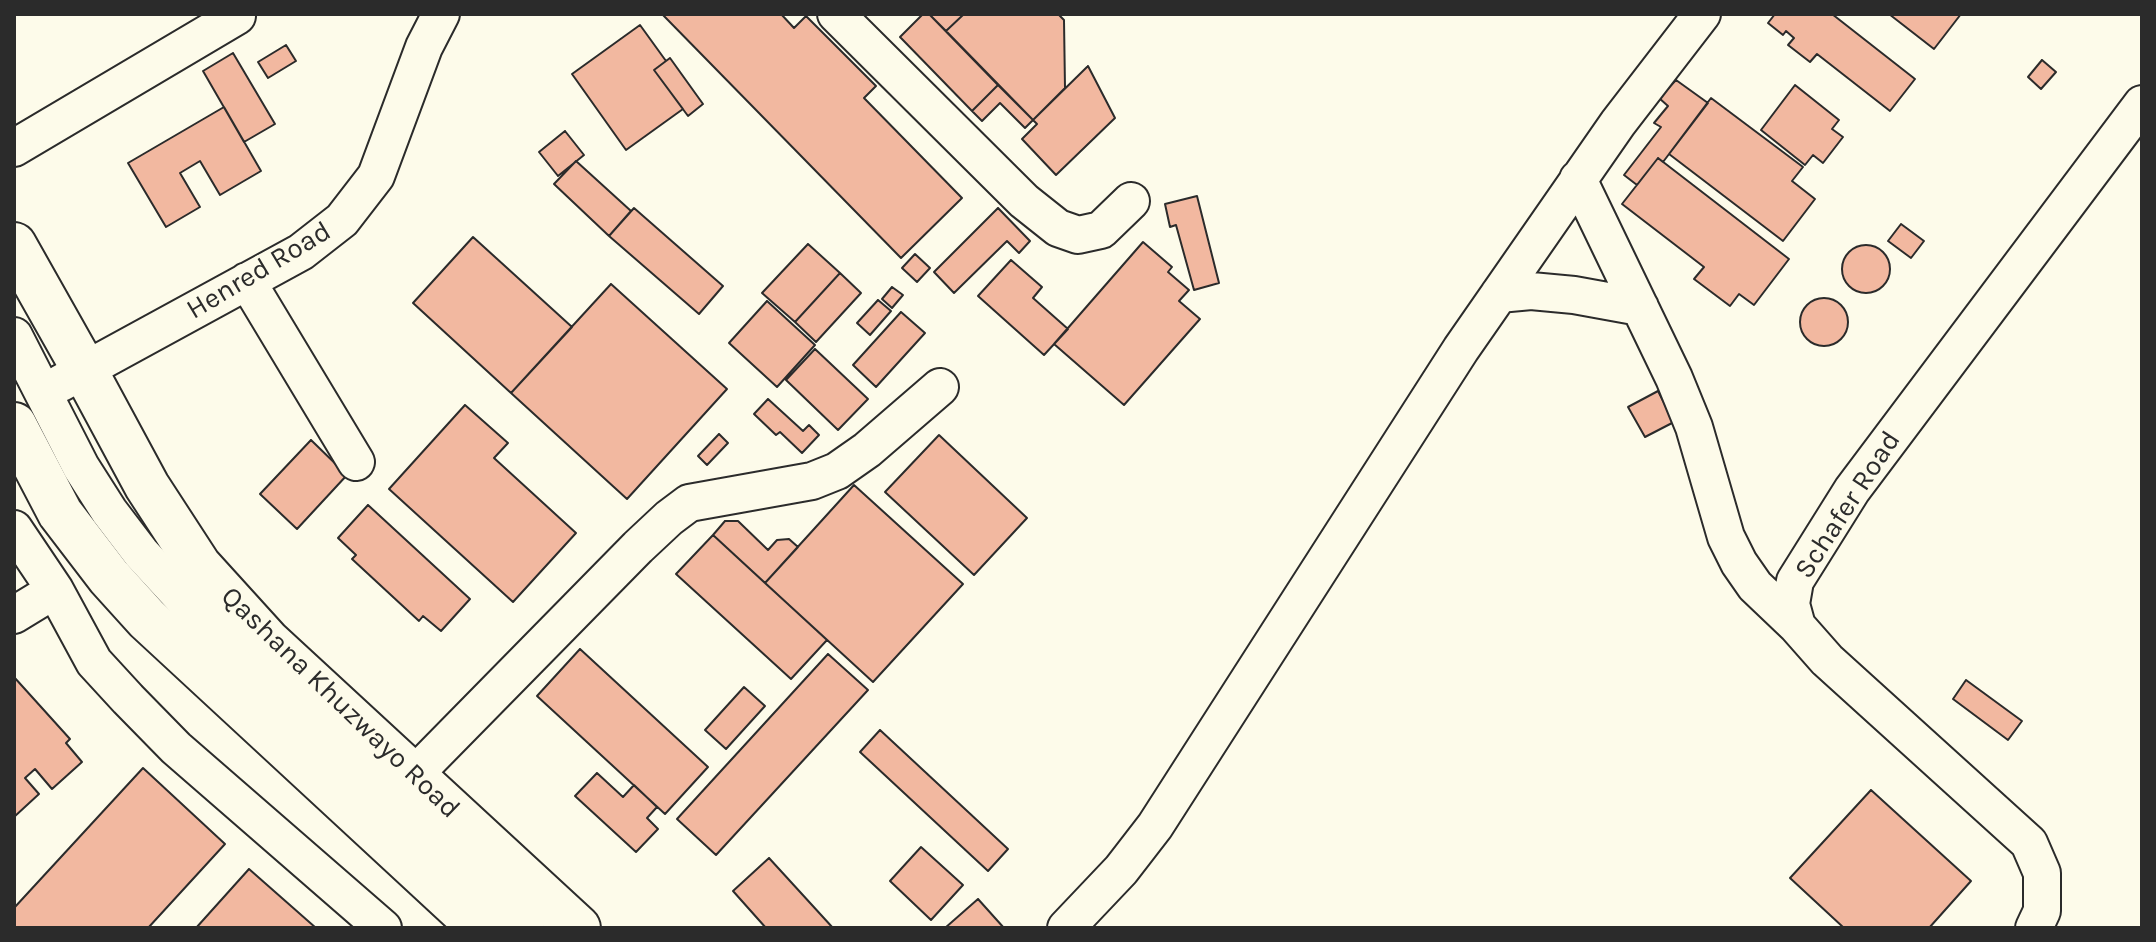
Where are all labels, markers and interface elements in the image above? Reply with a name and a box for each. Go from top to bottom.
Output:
street label: Henred Road [181,215,337,327]
street label: Schafer Road [1788,425,1908,585]
street label: Qashana Khuzwayo Road [214,580,466,826]

